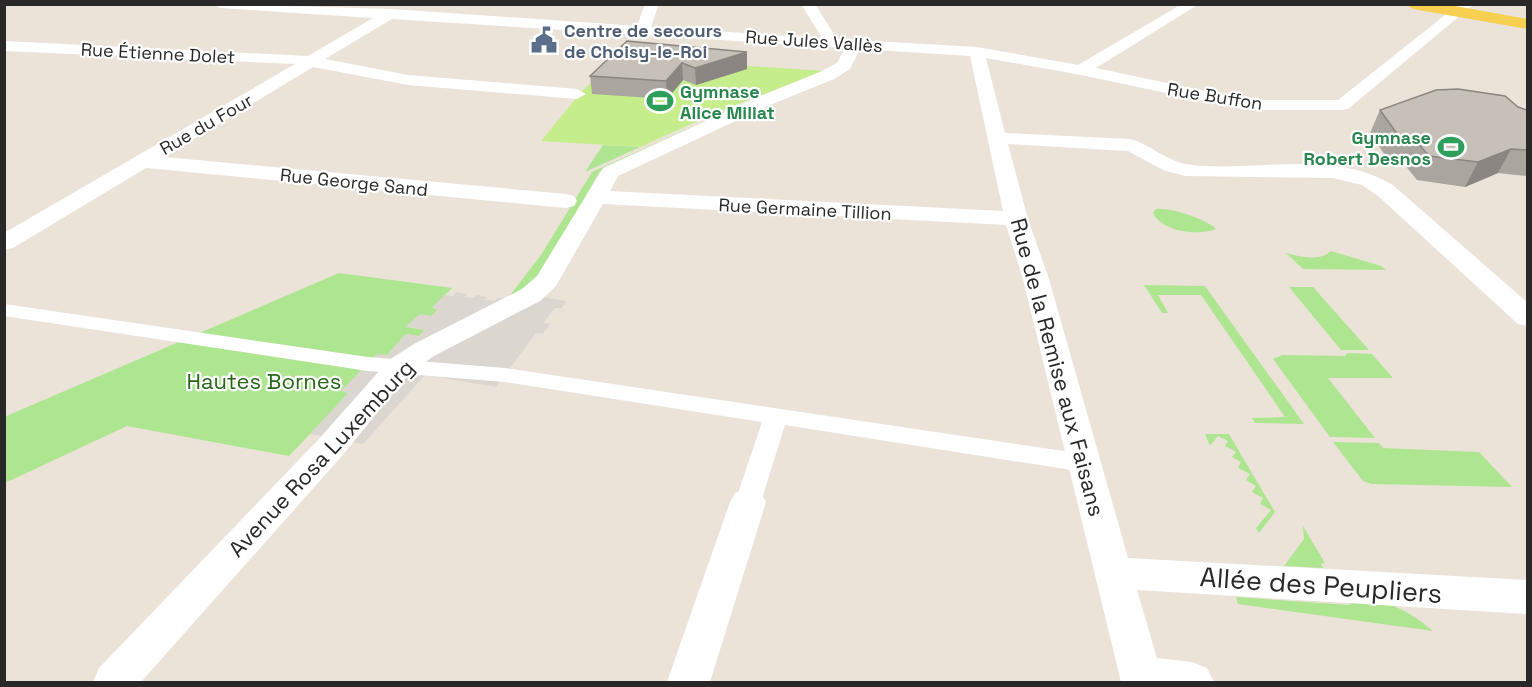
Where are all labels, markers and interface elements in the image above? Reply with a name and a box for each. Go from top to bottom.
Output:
place label: Centre de secours de Choisy-le-Roi [564,19,722,63]
public building icon: Centre de secours de Choisy-le-Roi [529,25,559,55]
street label: Rue Jules Vallès [745,25,883,57]
street label: Rue Étienne Dolet [80,37,236,69]
street label: Rue Buffon [1166,77,1264,115]
place label: Gymnase Alice Miliat [680,80,775,124]
sports icon: Gymnase Alice Miliat [645,86,675,116]
street label: Rue du Four [155,88,257,160]
place label: Gymnase Robert Desnos [1303,126,1431,170]
sports icon: Gymnase Robert Desnos [1436,132,1466,162]
street label: Rue George Sand [279,163,429,201]
street label: Rue Germaine Tillion [718,193,892,225]
street label: Rue de la Remise aux Faisans [1005,215,1111,519]
street label: Avenue Rosa Luxemburg [222,353,420,563]
park label: Hautes Bornes [187,367,341,395]
street label: Allée des Peupliers [1199,559,1443,611]

